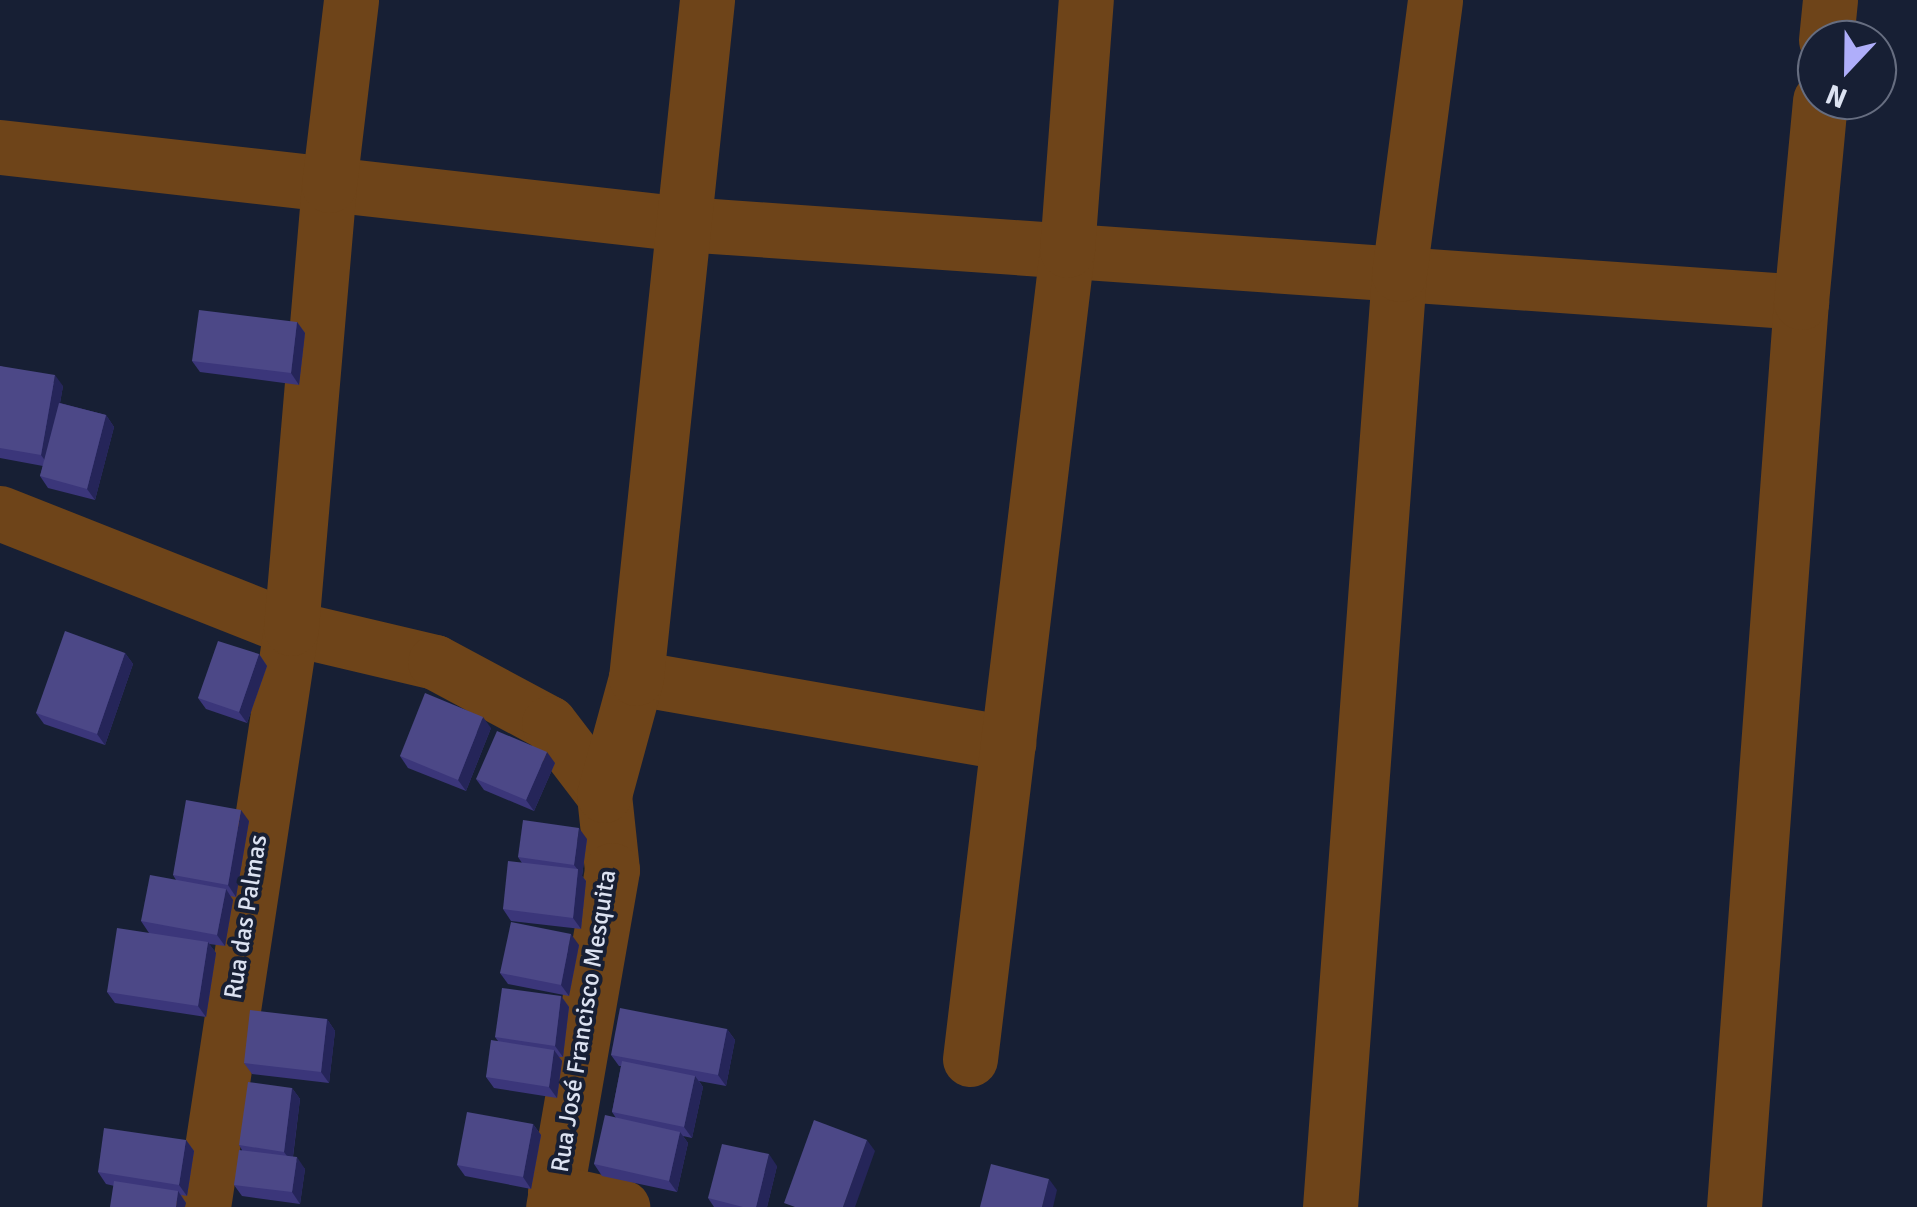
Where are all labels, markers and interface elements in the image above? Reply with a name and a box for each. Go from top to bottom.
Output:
north arrow [1797,20,1897,120]
text: N [1821,77,1852,115]
street label: Rua das Palmas [218,833,274,1001]
street label: Rua José Francisco Mesquita [545,868,623,1174]

